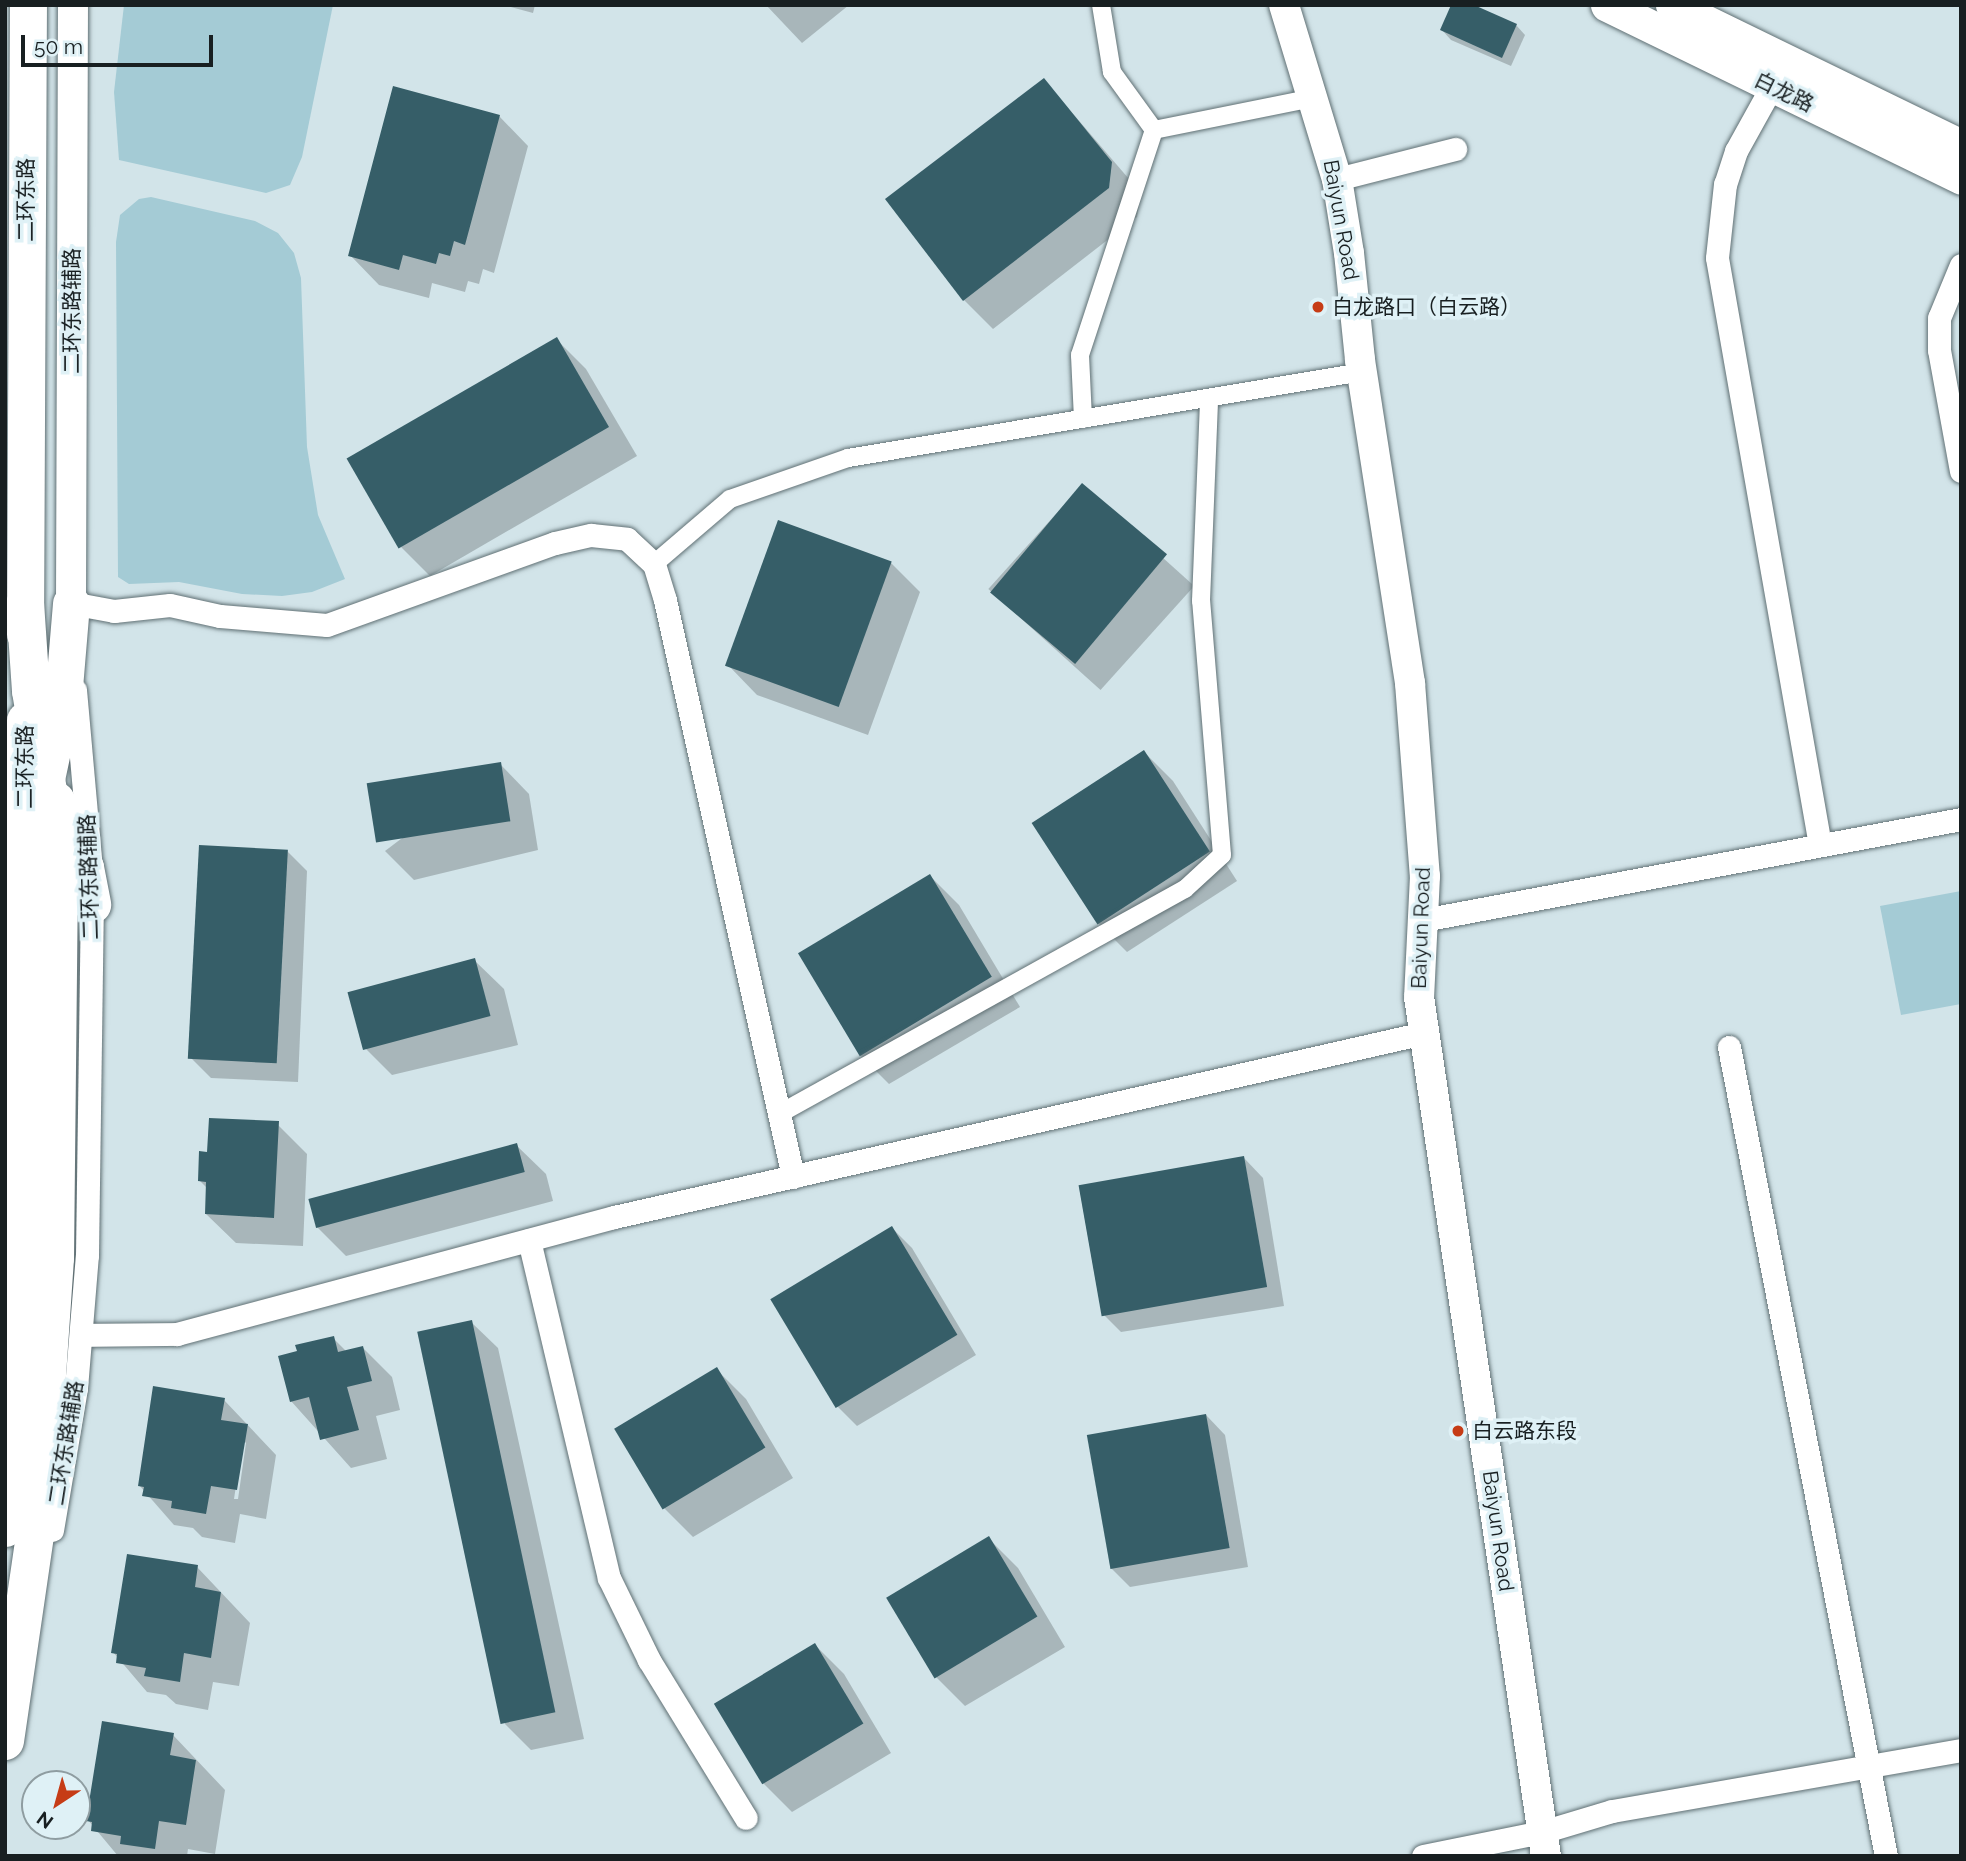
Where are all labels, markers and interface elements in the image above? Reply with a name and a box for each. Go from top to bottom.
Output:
scale bar [24,21,217,65]
text: 50 m [34,34,83,59]
street label: 白龙路 [1750,67,1818,117]
street label: 二环东路 [13,158,39,242]
street label: Baiyun Road [1318,158,1364,282]
street label: 二环东路辅路 [59,248,85,374]
place label: 白龙路口（白云路） [1332,294,1521,320]
marker: 白龙路口（白云路） [1310,299,1326,315]
street label: 二环东路 [12,725,38,809]
street label: 二环东路辅路 [74,814,104,940]
street label: Baiyun Road [1406,867,1436,989]
street label: 二环东路辅路 [44,1379,88,1507]
place label: 白云路东段 [1472,1418,1577,1444]
marker: 白云路东段 [1450,1423,1466,1439]
street label: Baiyun Road [1477,1469,1519,1593]
north arrow [21,1770,91,1840]
text: N [33,1807,57,1834]

